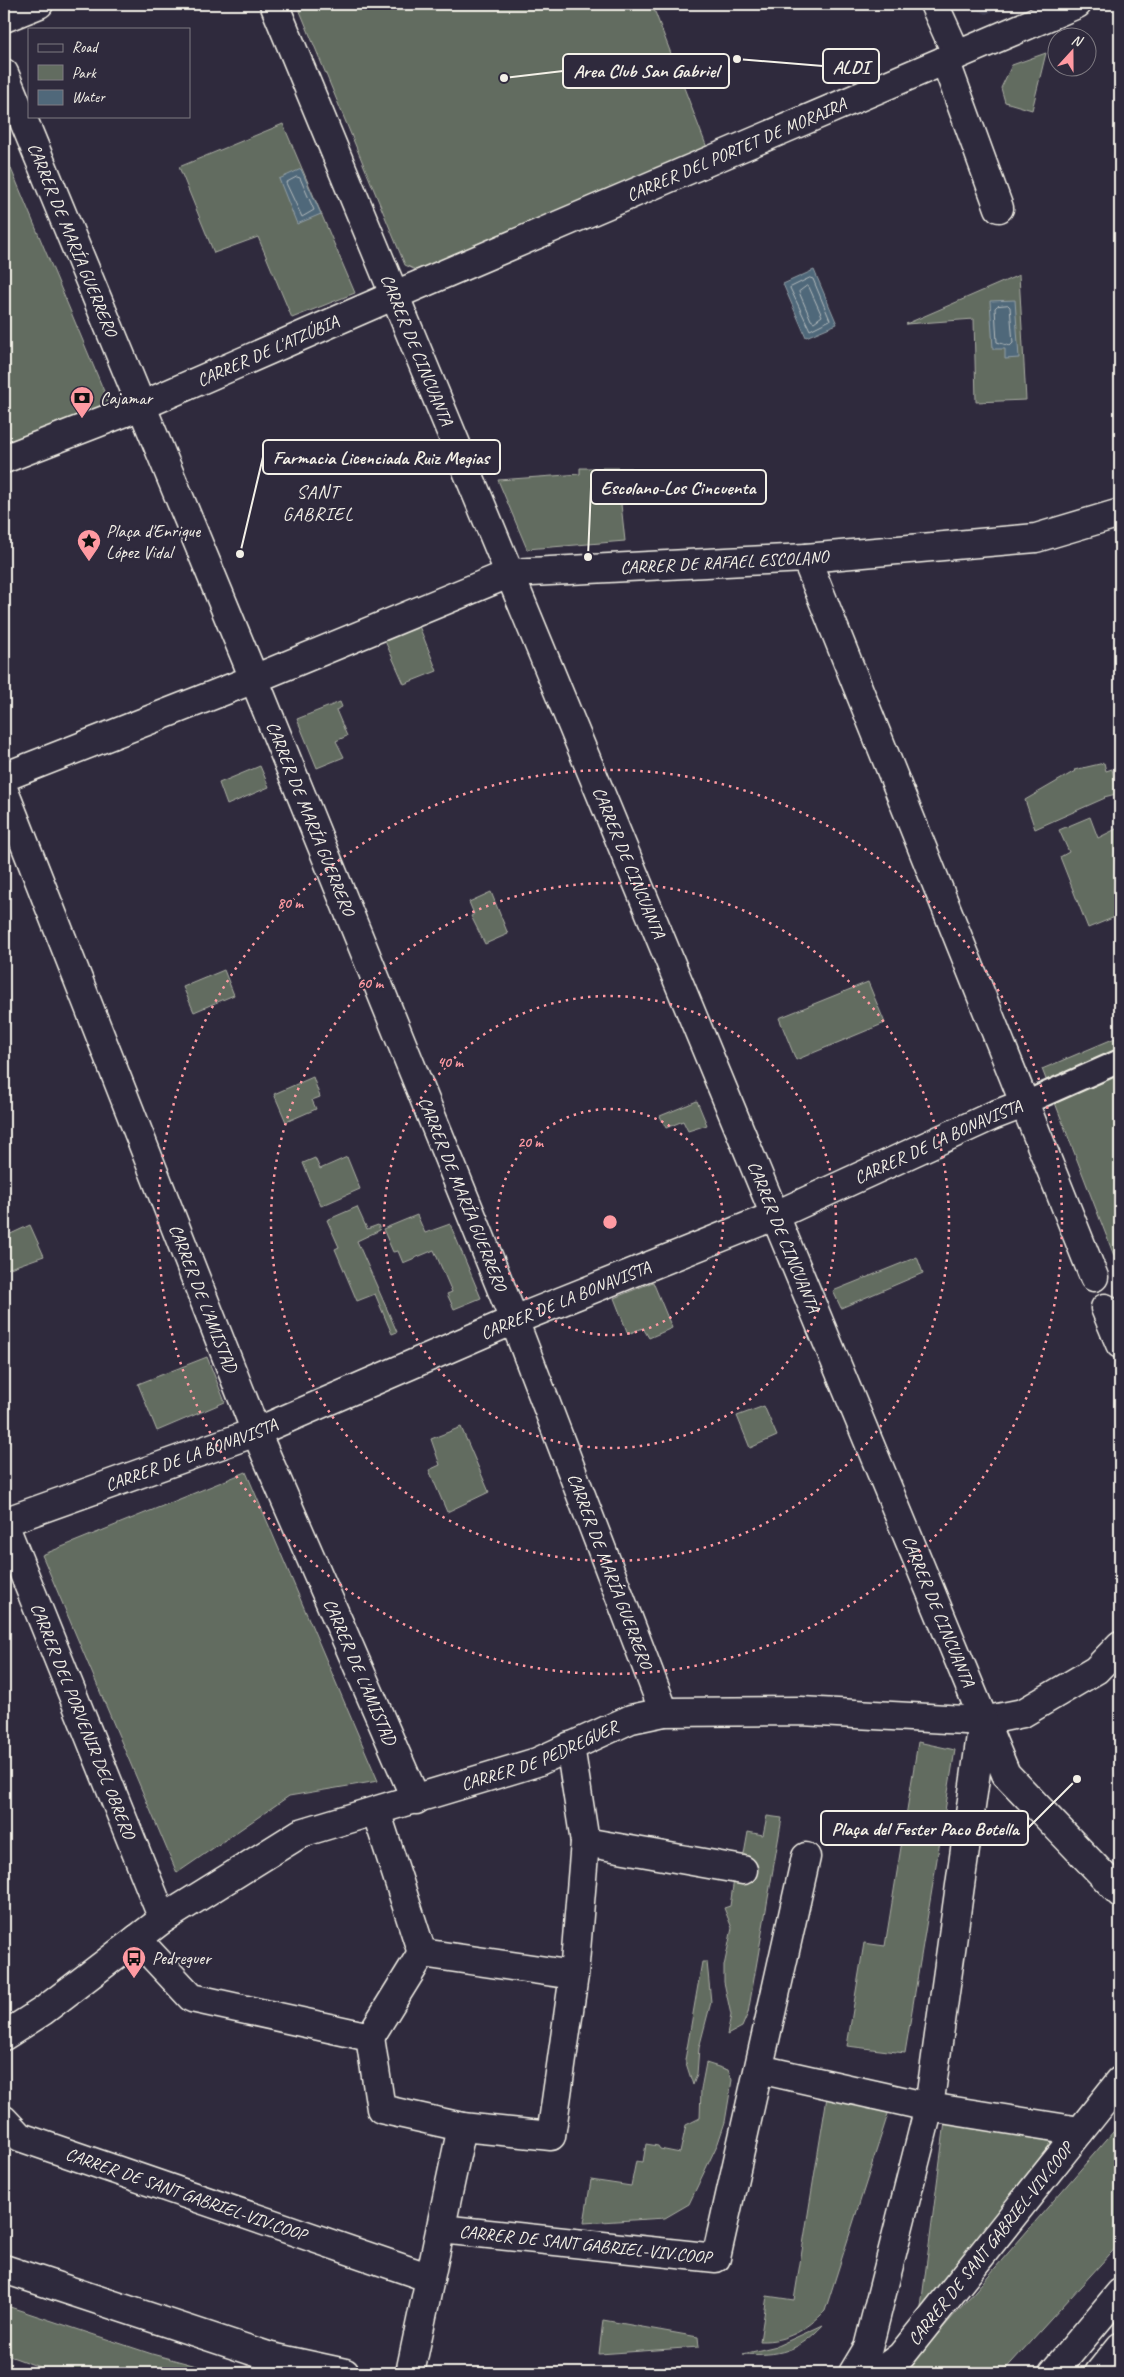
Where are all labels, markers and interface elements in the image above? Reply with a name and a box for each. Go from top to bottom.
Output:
legend [28,28,190,118]
north arrow [1046,28,1096,78]
text: N [1069,31,1086,51]
text: Road [72,38,99,57]
callout: ALDI [823,49,879,83]
callout: Area Club San Gabriel [563,54,729,88]
text: ALDI [833,55,873,79]
text: Area Club San Gabriel [573,59,722,83]
text: Park [72,64,97,83]
text: Water [72,88,106,107]
street label: CARRER DEL PORTET DE MORAIRA [623,92,850,206]
street label: CARRER DE MARÍA GUERRERO [23,139,123,341]
street label: CARRER DE CINCUANTA [376,271,458,429]
street label: CARRER DE L'ATZÚBIA [193,310,343,391]
bank icon: Cajamar [69,385,95,419]
place label: Cajamar [100,387,154,409]
callout: Farmacia Licenciada Ruiz Megias [263,440,500,474]
text: Farmacia Licenciada Ruiz Megias [273,446,491,470]
callout: Escolano-Los Cincuenta [591,470,766,504]
text: Escolano-Los Cincuenta [601,476,757,500]
district label: SANT GABRIEL [282,480,354,526]
place label: Plaça d'Enrique López Vidal [106,520,201,563]
place icon: Plaça d'Enrique López Vidal [76,528,102,562]
street label: CARRER DE RAFAEL ESCOLANO [620,545,831,578]
street label: CARRER DE MARÍA GUERRERO [261,718,361,920]
street label: CARRER DE CINCUANTA [588,784,670,942]
text: 80 m [277,894,304,913]
text: 60 m [357,974,384,993]
text: 40 m [437,1053,464,1072]
street label: CARRER DE MARÍA GUERRERO [414,1094,513,1296]
street label: CARRER DE LA BONAVISTA [851,1094,1026,1189]
text: 20 m [517,1133,544,1152]
street label: CARRER DE CINCUANTA [743,1158,825,1316]
centre of rings [601,1213,619,1231]
street label: CARRER DE L'AMISTAD [164,1221,243,1377]
street label: CARRER DE LA BONAVISTA [477,1255,654,1344]
street label: CARRER DE LA BONAVISTA [102,1413,282,1496]
street label: CARRER DE MARÍA GUERRERO [563,1470,658,1674]
street label: CARRER DE CINCUANTA [898,1532,980,1691]
street label: CARRER DE L'AMISTAD [319,1595,402,1749]
street label: CARRER DEL PORVENIR DEL OBRERO [26,1600,141,1844]
street label: CARRER DE PEDREGUER [458,1715,623,1795]
callout: Plaça del Fester Paco Botella [821,1811,1028,1845]
text: Plaça del Fester Paco Botella [831,1817,1021,1841]
bus stop icon: Pedreguer [121,1945,147,1979]
place label: Pedreguer [152,1947,213,1969]
street label: CARRER DE SANT GABRIEL-VIV.COOP [903,2136,1079,2350]
street label: CARRER DE SANT GABRIEL-VIV.COOP [63,2143,312,2247]
street label: CARRER DE SANT GABRIEL-VIV.COOP [458,2220,715,2269]

